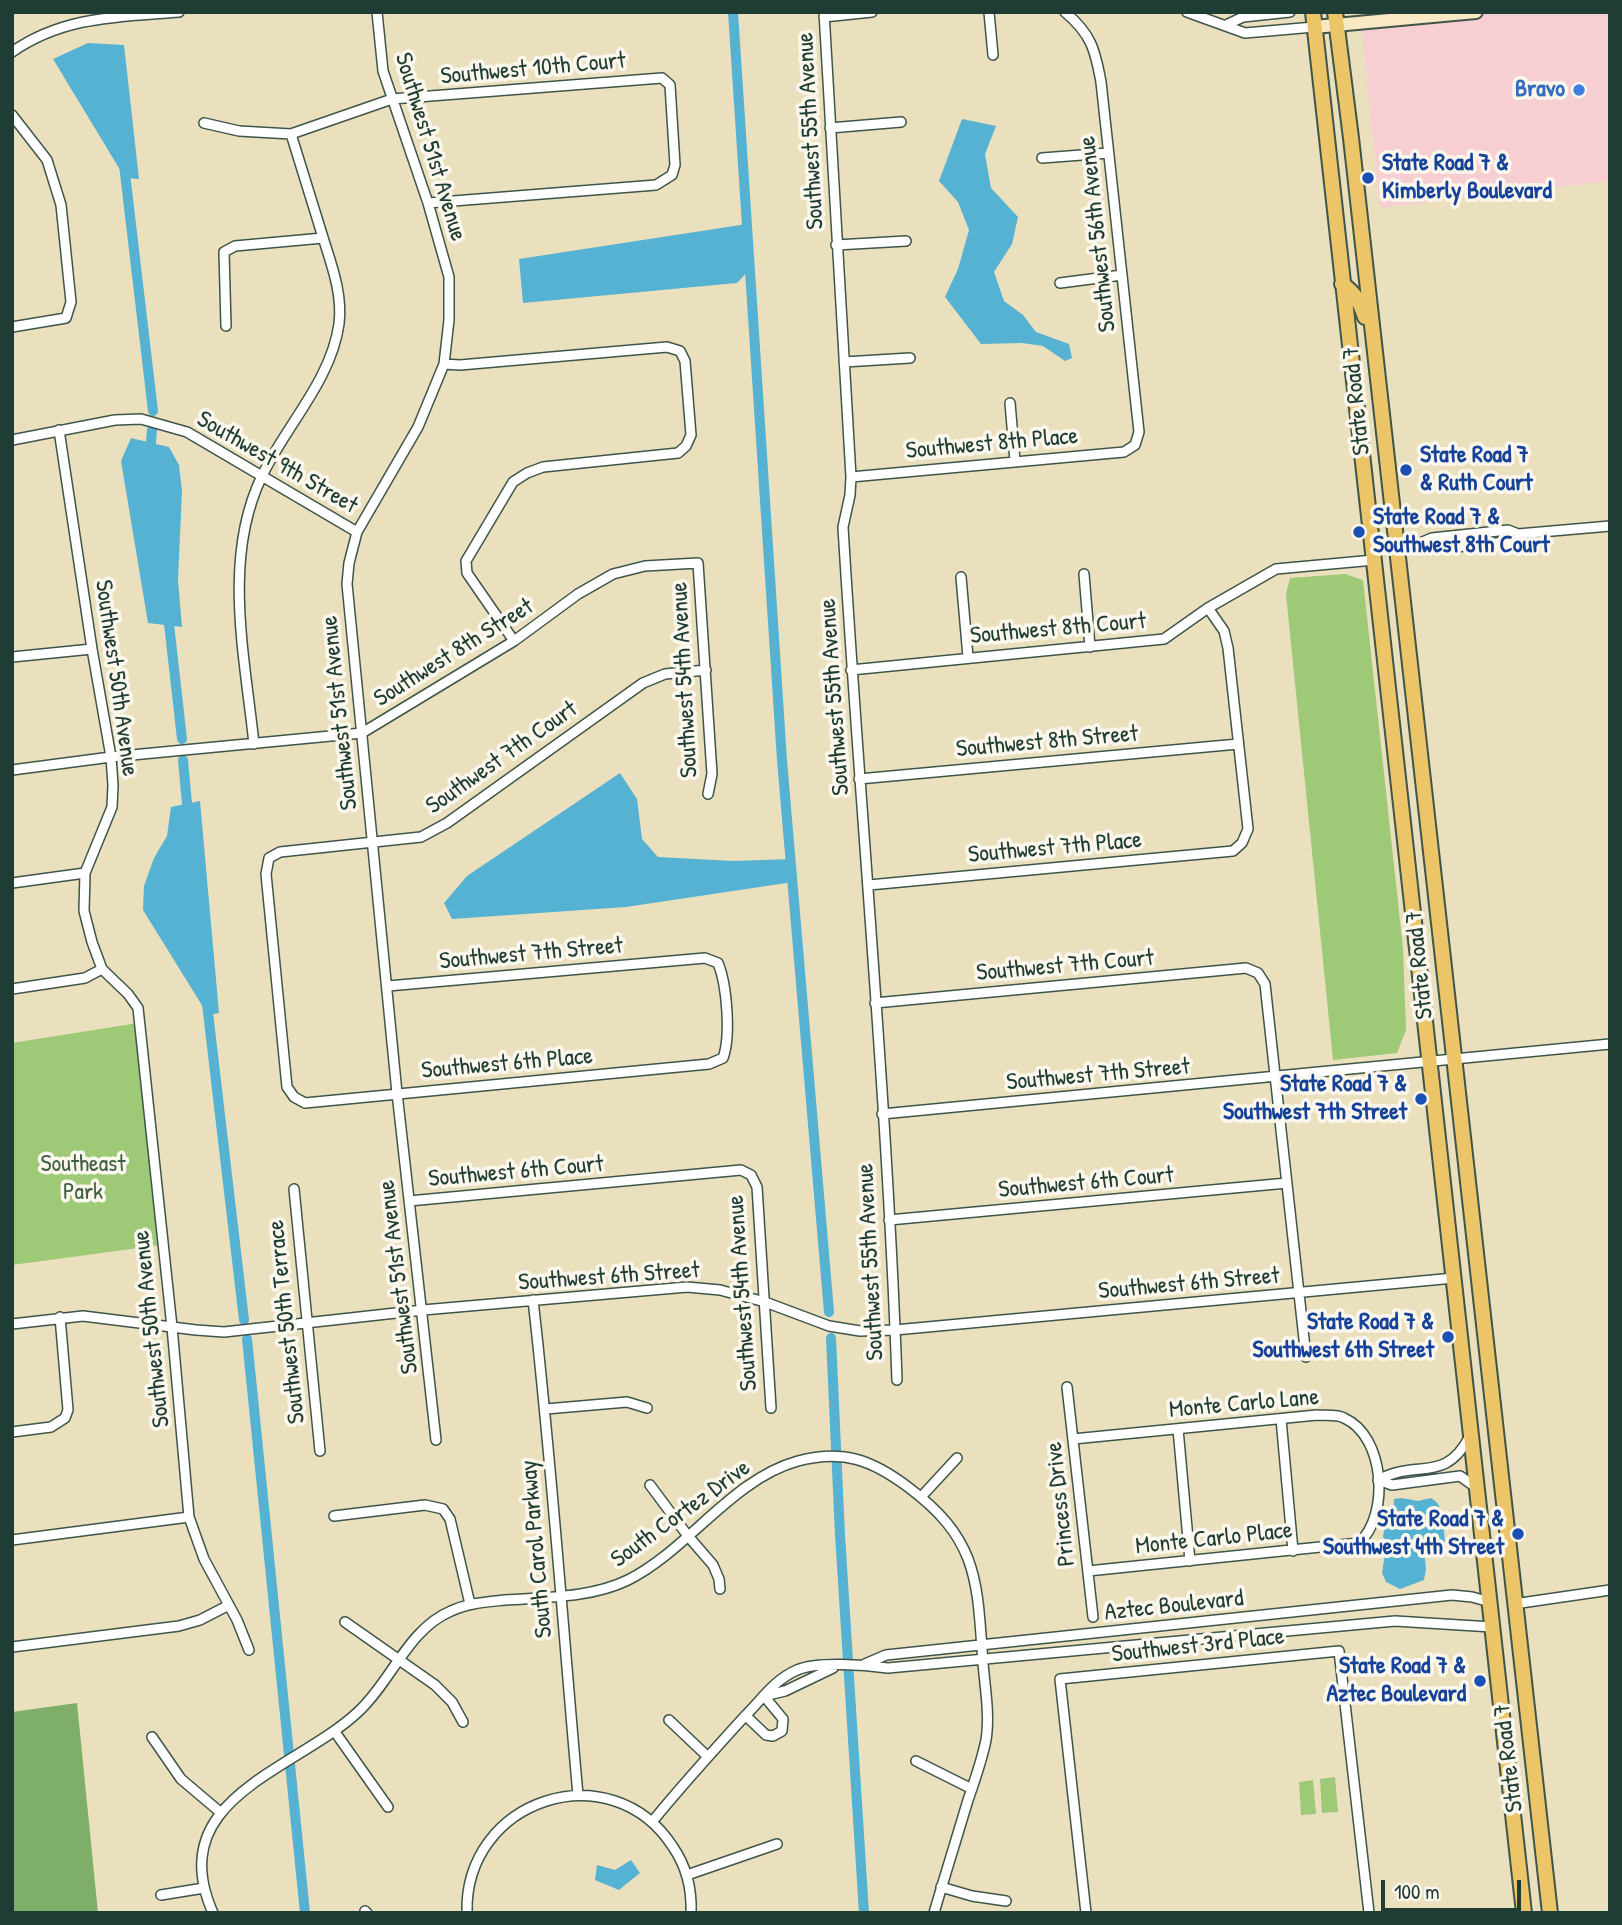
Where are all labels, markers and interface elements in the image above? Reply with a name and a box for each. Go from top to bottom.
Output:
street label: Southwest 55th Avenue [791,32,831,230]
street label: Southwest 10th Court [439,47,627,91]
street label: Southwest 51st Avenue [388,50,472,244]
place label: Bravo [1515,76,1565,104]
marker: Bravo [1571,82,1587,98]
street label: Southwest 56th Avenue [1073,135,1123,333]
place label: State Road 7 & Kimberly Boulevard [1382,150,1552,206]
marker: State Road 7 & Kimberly Boulevard [1360,170,1376,186]
street label: State Road 7 [1337,345,1377,457]
street label: Southwest 9th Street [191,405,363,521]
street label: Southwest 8th Place [905,422,1079,466]
place label: State Road 7 & Ruth Court [1420,442,1533,498]
marker: State Road 7 & Ruth Court [1398,462,1414,478]
place label: State Road 7 & Southwest 8th Court [1373,504,1549,560]
marker: State Road 7 & Southwest 8th Court [1351,524,1367,540]
street label: Southwest 50th Avenue [88,578,144,778]
street label: Southwest 54th Avenue [665,581,705,779]
street label: Southwest 8th Street [369,592,539,714]
street label: Southwest 55th Avenue [814,598,856,796]
street label: Southwest 8th Court [969,607,1147,651]
street label: Southwest 51st Avenue [315,615,365,811]
street label: Southwest 7th Court [421,695,583,821]
street label: Southwest 8th Street [955,720,1139,764]
street label: Southwest 7th Place [967,826,1143,870]
street label: State Road 7 [1400,909,1440,1021]
street label: Southwest 7th Street [438,932,624,976]
street label: Southwest 7th Court [975,944,1155,988]
street label: Southwest 6th Place [420,1042,594,1086]
street label: Southwest 7th Street [1005,1053,1191,1097]
place label: State Road 7 & Southwest 7th Street [1223,1071,1407,1127]
marker: State Road 7 & Southwest 7th Street [1413,1091,1429,1107]
street label: Southwest 6th Court [427,1150,605,1194]
park label: Southeast Park [40,1151,126,1207]
street label: Southwest 6th Court [997,1161,1175,1205]
street label: Southwest 55th Avenue [851,1163,891,1361]
street label: Southwest 51st Avenue [373,1178,425,1376]
street label: Southwest 54th Avenue [722,1194,764,1392]
street label: Southwest 50th Terrace [262,1219,312,1425]
street label: Southwest 50th Avenue [127,1229,177,1429]
street label: Southwest 6th Street [517,1256,701,1298]
street label: Southwest 6th Street [1097,1262,1281,1306]
place label: State Road 7 & Southwest 6th Street [1252,1309,1434,1365]
marker: State Road 7 & Southwest 6th Street [1440,1329,1456,1345]
street label: Monte Carlo Lane [1168,1383,1320,1425]
street label: Princess Drive [1040,1440,1082,1568]
street label: South Cortez Drive [606,1454,756,1574]
street label: South Carol Parkway [515,1459,559,1639]
place label: State Road 7 & Southwest 4th Street [1323,1506,1504,1562]
street label: Monte Carlo Place [1134,1516,1294,1562]
marker: State Road 7 & Southwest 4th Street [1510,1526,1526,1542]
street label: Aztec Boulevard [1103,1584,1245,1628]
street label: Southwest 3rd Place [1110,1623,1286,1669]
place label: State Road 7 & Aztec Boulevard [1326,1653,1466,1709]
marker: State Road 7 & Aztec Boulevard [1472,1673,1488,1689]
street label: State Road 7 [1488,1702,1530,1814]
scale bar [1384,1866,1524,1910]
text: 100 m [1394,1877,1440,1906]

